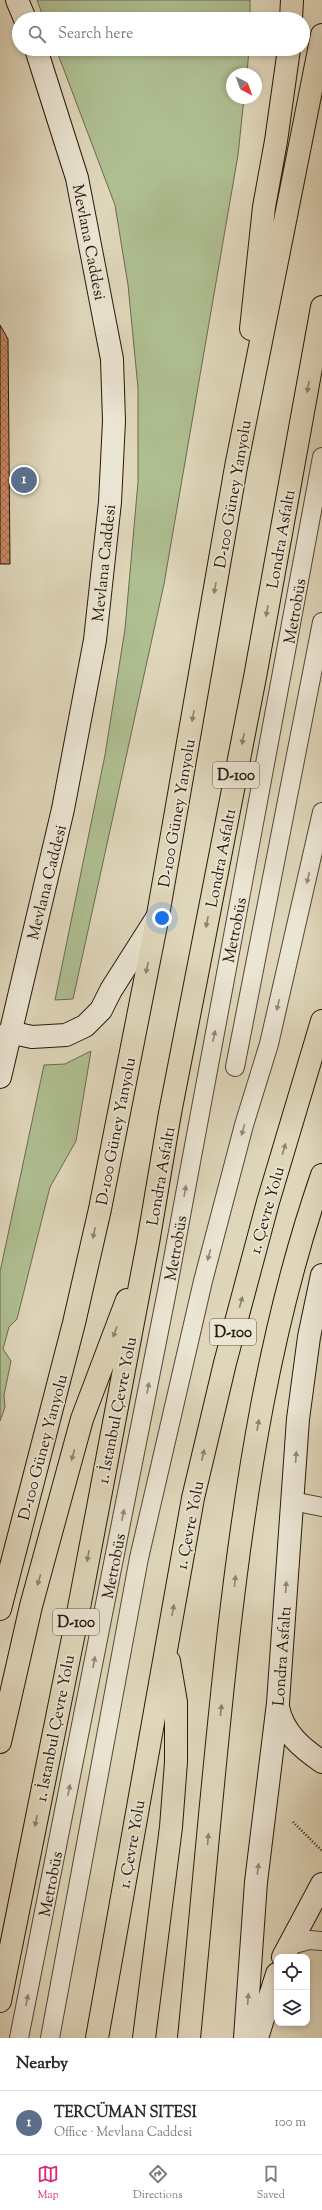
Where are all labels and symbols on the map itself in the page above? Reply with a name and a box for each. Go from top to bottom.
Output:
north arrow [226,68,262,104]
street label: Mevlana Caddesi [65,182,110,303]
one-way arrow [304,381,310,393]
street label: D-100 Güney Yanyolu [210,418,259,570]
pin: 1 [11,465,37,495]
street label: Londra Asfaltı [262,488,303,591]
street label: Mevlana Caddesi [88,503,123,623]
street label: Metrobüs [279,577,314,646]
one-way arrow [212,582,218,594]
one-way arrow [264,605,270,617]
one-way arrow [190,710,196,722]
one-way arrow [240,733,246,745]
street label: D-100 Güney Yanyolu [154,737,203,889]
road number: D-100 [213,762,259,788]
street label: Londra Asfaltı [202,807,243,910]
street label: Mevlana Caddesi [23,822,74,943]
one-way arrow [304,872,310,884]
street label: Metrobüs [219,896,254,965]
your location [152,908,172,928]
one-way arrow [204,916,210,928]
one-way arrow [144,962,150,974]
one-way arrow [275,998,281,1011]
one-way arrow [211,1029,217,1042]
street label: D-100 Güney Yanyolu [92,1056,143,1207]
one-way arrow [240,1124,246,1136]
street label: Londra Asfaltı [142,1125,183,1228]
one-way arrow [281,1143,287,1155]
street label: 1. Çevre Yolu [245,1164,292,1257]
one-way arrow [182,1185,188,1197]
street label: Metrobüs [160,1214,195,1283]
one-way arrow [91,1227,97,1239]
one-way arrow [206,1249,212,1261]
one-way arrow [238,1295,244,1307]
road number: D-100 [210,1319,256,1345]
one-way arrow [111,1326,117,1338]
street label: 1. İstanbul Çevre Yolu [93,1335,144,1486]
street label: D-100 Güney Yanyolu [14,1372,75,1523]
one-way arrow [145,1381,151,1394]
one-way arrow [256,1418,262,1431]
one-way arrow [70,1449,76,1461]
one-way arrow [201,1449,207,1461]
one-way arrow [292,1451,299,1463]
street label: 1. Çevre Yolu [172,1479,211,1572]
one-way arrow [121,1509,127,1521]
street label: Metrobüs [98,1532,133,1601]
one-way arrow [85,1550,91,1562]
one-way arrow [35,1574,41,1586]
one-way arrow [232,1575,238,1587]
one-way arrow [283,1581,290,1593]
one-way arrow [170,1604,176,1616]
street label: Londra Asfaltı [269,1605,298,1707]
road number: D-100 [53,1609,99,1635]
street label: 1. İstanbul Çevre Yolu [31,1653,82,1804]
one-way arrow [92,1656,98,1669]
one-way arrow [217,1704,224,1716]
one-way arrow [66,1784,72,1796]
street label: 1. Çevre Yolu [114,1798,153,1891]
one-way arrow [32,1815,38,1827]
one-way arrow [205,1833,212,1845]
street label: Metrobüs [35,1850,70,1919]
one-way arrow [255,1863,261,1876]
one-way arrow [245,1993,252,2005]
one-way arrow [24,1994,30,2006]

